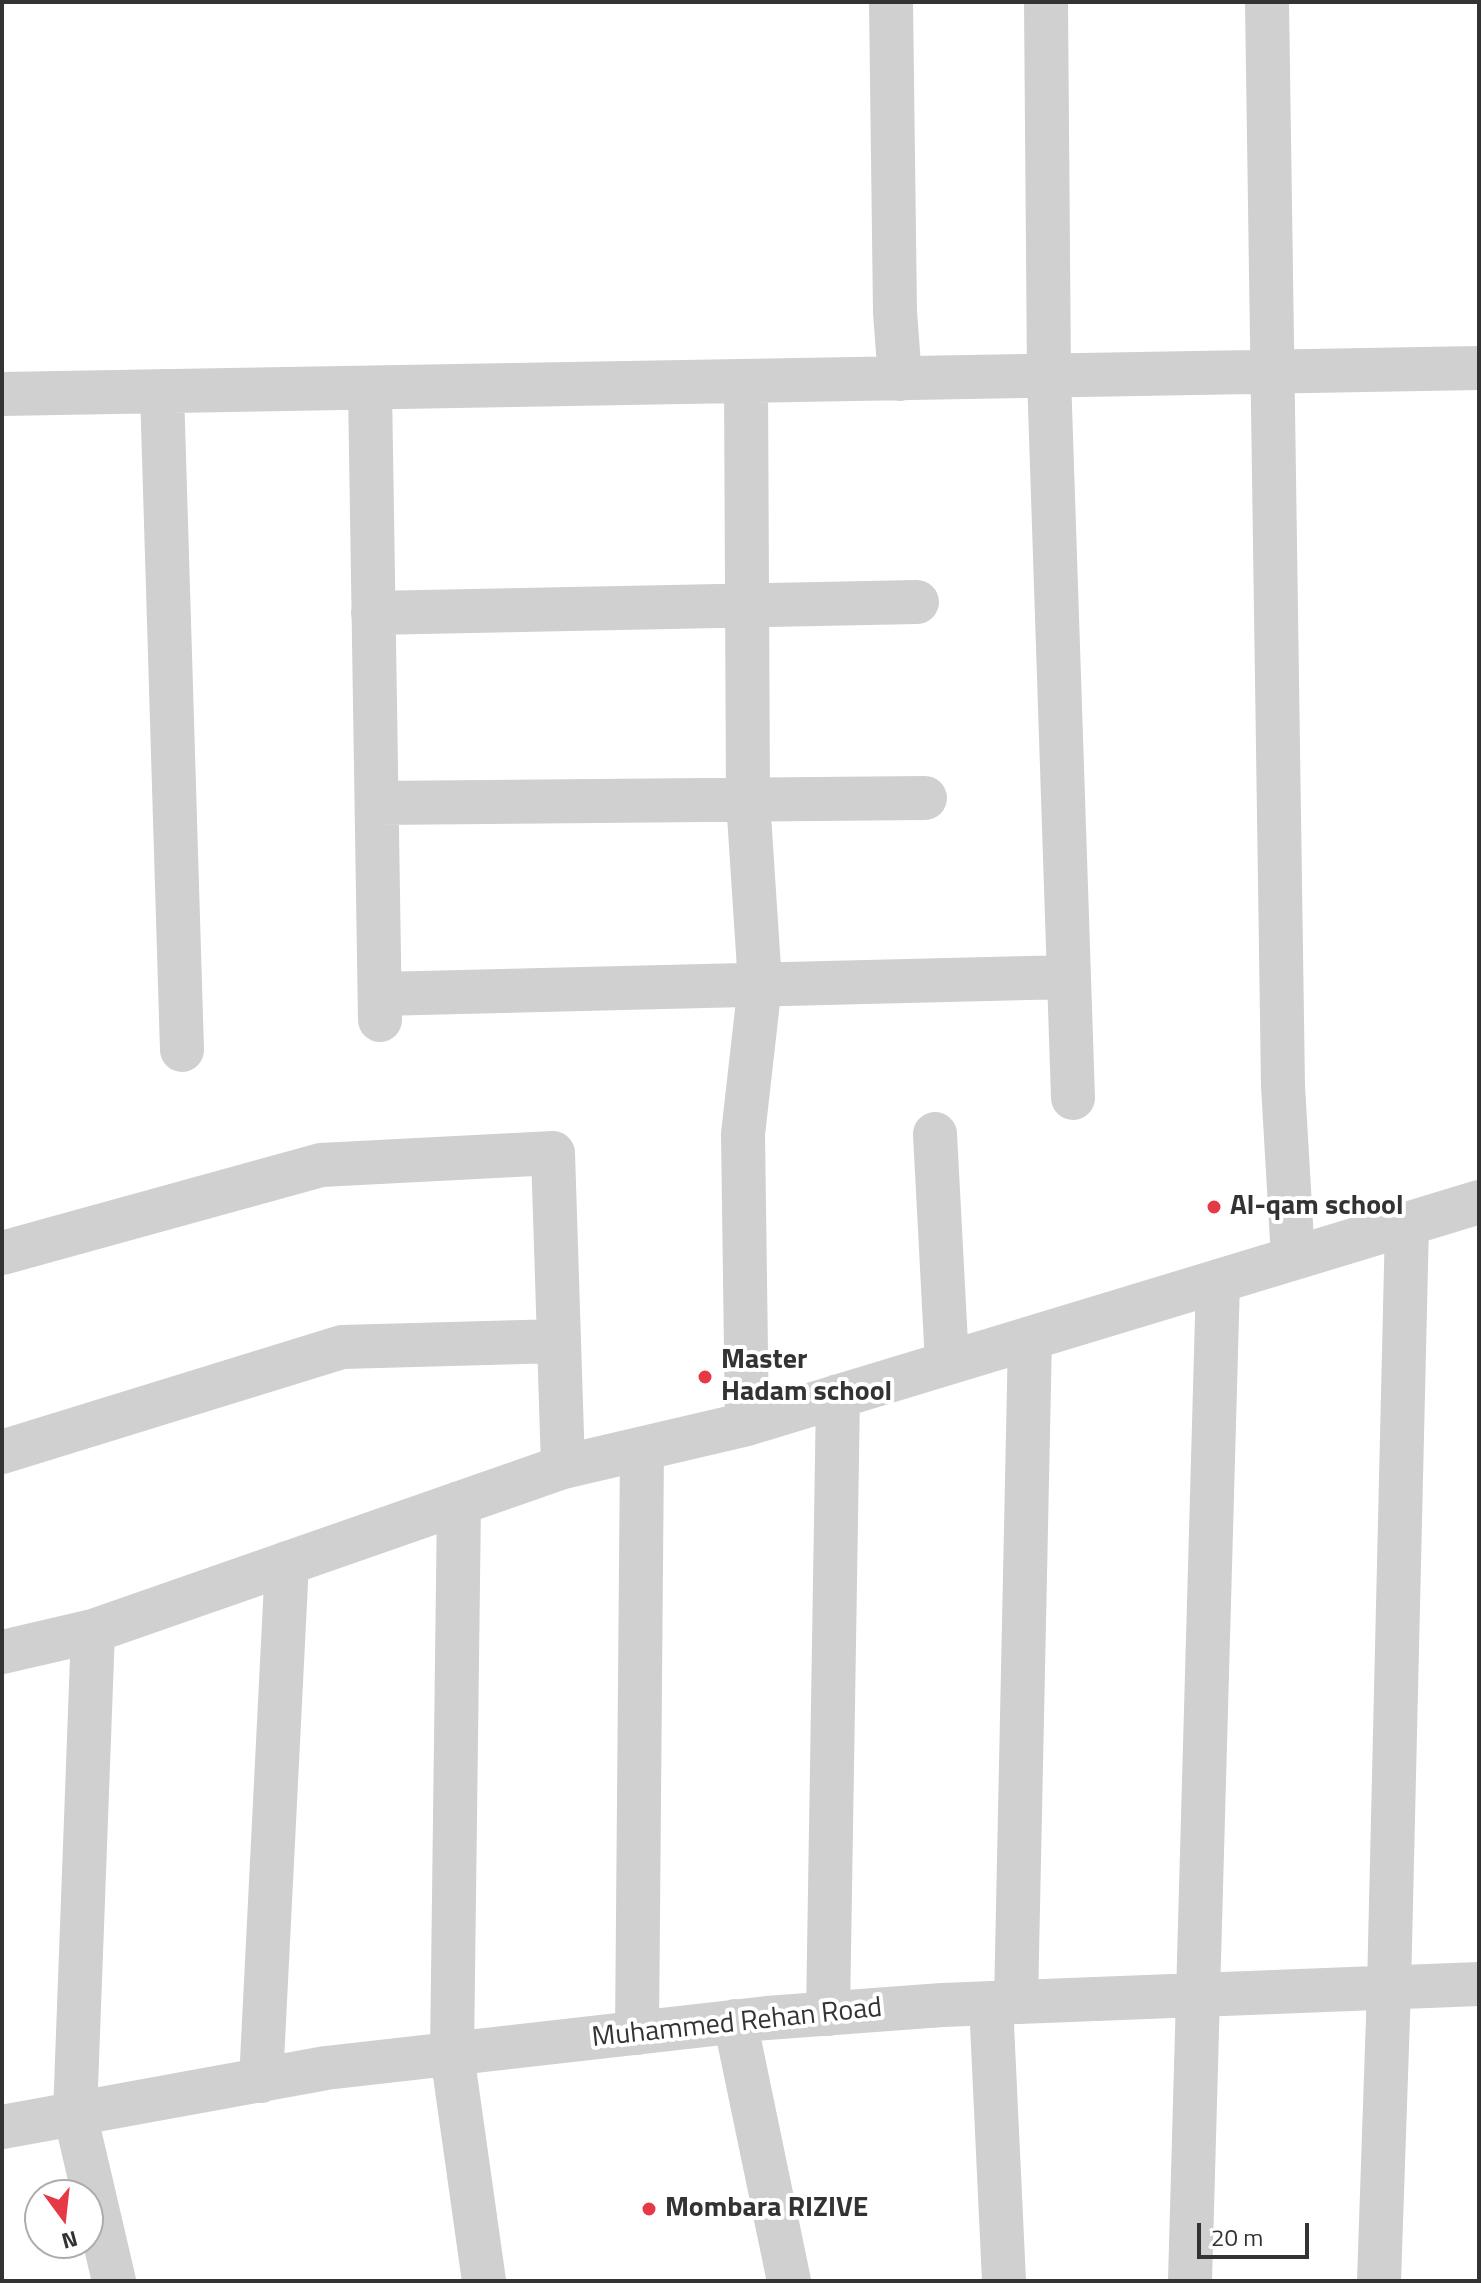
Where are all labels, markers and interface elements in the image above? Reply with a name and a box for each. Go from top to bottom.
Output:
place label: Al-qam school [1230,1190,1404,1224]
marker: Al-qam school [1205,1198,1223,1216]
place label: Master Hadam school [721,1344,892,1410]
marker: Master Hadam school [696,1368,714,1386]
street label: Muhammed Rehan Road [590,1992,884,2056]
north arrow [24,2179,104,2259]
place label: Mombara RIZIVE [665,2192,868,2226]
marker: Mombara RIZIVE [640,2200,658,2218]
scale bar [1201,2207,1313,2257]
text: 20 m [1211,2219,1263,2255]
text: N [58,2222,81,2259]

